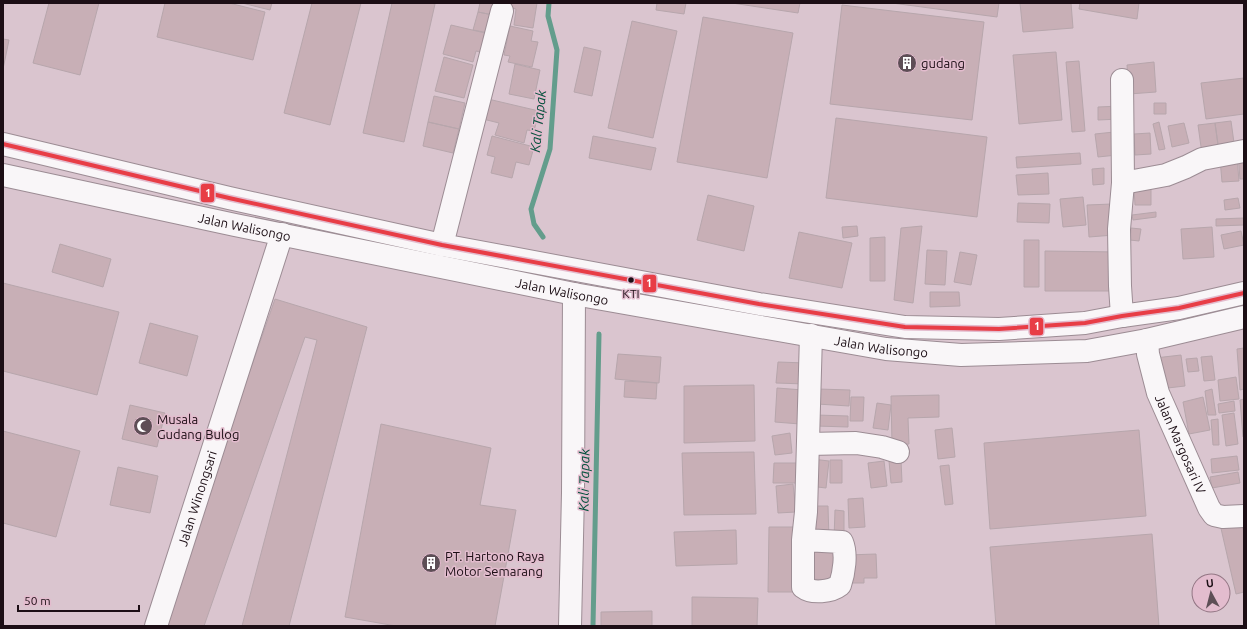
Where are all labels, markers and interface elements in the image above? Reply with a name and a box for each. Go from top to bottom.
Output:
building icon: gudang [896,52,918,74]
place label: gudang [921,56,965,70]
water label: Kali Tapak [527,88,549,153]
line badge: 1 [200,183,215,203]
text: 1 [205,187,211,199]
street label: Jalan Walisongo [197,210,292,243]
line badge: 1 [642,274,657,293]
street label: Jalan Walisongo [514,275,610,307]
marker: KTI [626,275,636,285]
text: 1 [646,277,652,289]
place label: KTI [622,287,640,300]
line badge: 1 [1029,317,1044,336]
text: 1 [1034,320,1040,332]
street label: Jalan Walisongo [833,333,929,359]
street label: Jalan Margosari IV [1153,392,1209,496]
place label: Musala Gudang Bulog [157,412,239,441]
mosque icon: Musala Gudang Bulog [132,415,154,437]
water label: Kali Tapak [575,448,593,512]
street label: Jalan Winongsari [175,449,219,548]
place label: PT. Hartono Raya Motor Semarang [445,549,544,578]
building icon: PT. Hartono Raya Motor Semarang [420,552,442,574]
north arrow [1191,573,1231,613]
text: U [1205,577,1214,590]
scale bar [18,587,139,613]
text: 50 m [24,594,51,607]

